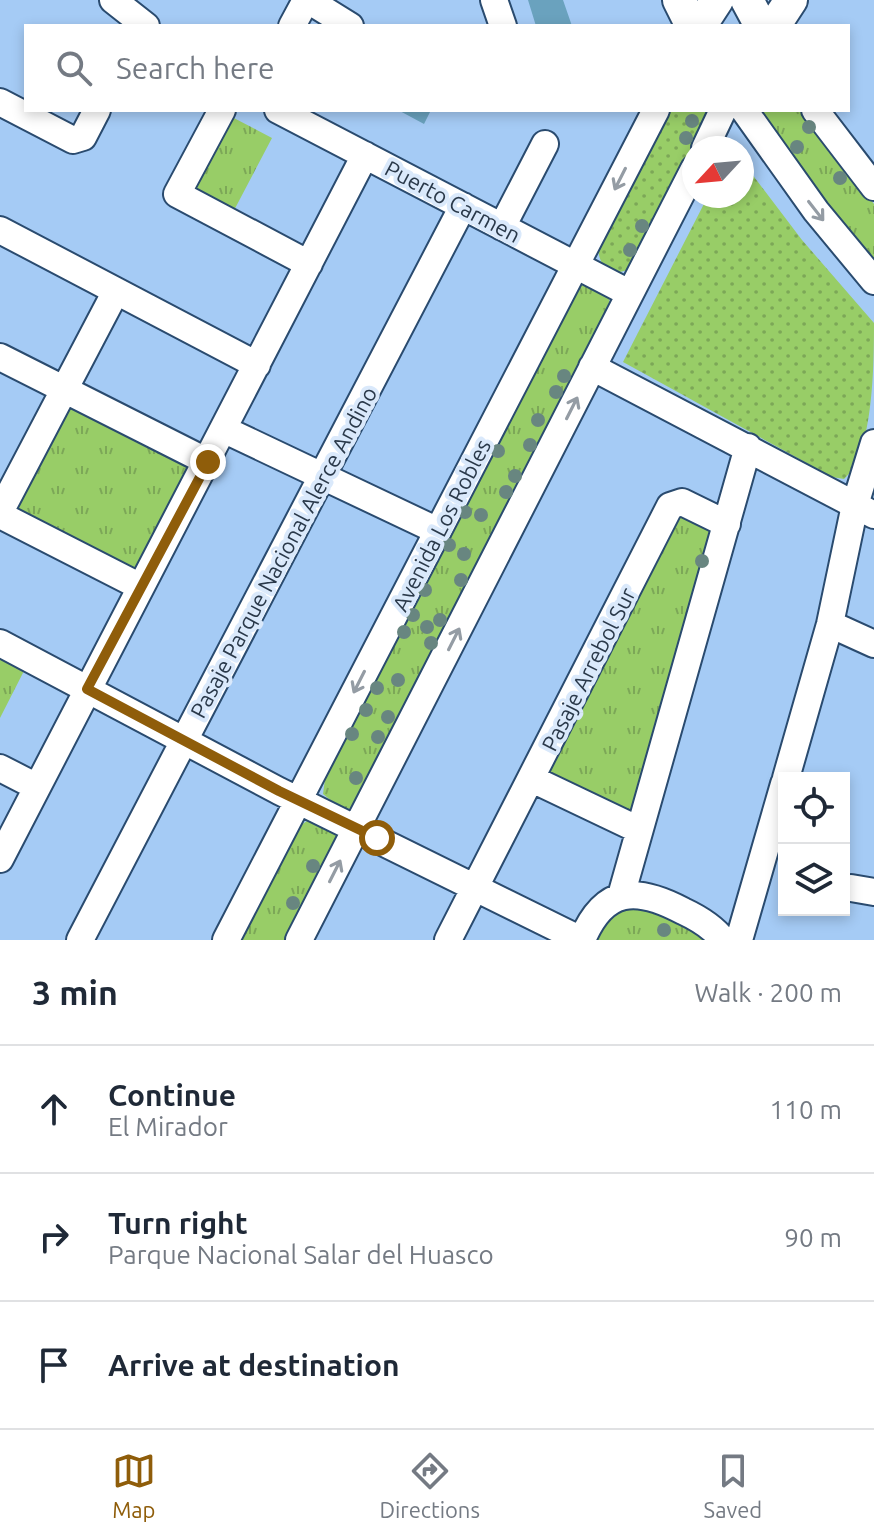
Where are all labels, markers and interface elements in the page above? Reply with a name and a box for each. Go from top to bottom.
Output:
search box [24,24,850,112]
icon: search [52,46,96,90]
text: Search here [116,51,275,85]
north arrow [682,136,754,208]
street label: Puerto Carmen [381,155,525,247]
one-way arrow [611,167,627,191]
one-way arrow [808,200,825,221]
street label: Pasaje Parque Nacional Alerce Andino [185,382,381,722]
one-way arrow [564,396,580,420]
street label: Avenida Los Robles [387,435,495,615]
route end [190,444,226,480]
street label: Pasaje Arrebol Sur [536,583,640,755]
one-way arrow [446,628,462,652]
one-way arrow [351,670,367,694]
map controls [778,772,850,916]
button: locate [778,772,850,844]
route start [359,820,395,856]
button: layers [778,844,850,916]
one-way arrow [328,859,344,883]
text: 3 min [32,973,118,1011]
text: Walk · 200 m [694,978,842,1007]
text: Continue [108,1078,236,1112]
icon: ahead [32,1087,76,1131]
text: 110 m [770,1095,842,1124]
text: El Mirador [108,1112,228,1141]
text: Turn right [108,1206,248,1240]
icon: right [32,1215,76,1259]
text: 90 m [784,1223,842,1252]
text: Parque Nacional Salar del Huasco [108,1240,494,1269]
icon: arrive [32,1343,76,1387]
text: Arrive at destination [108,1348,400,1382]
tab: Map [112,1449,156,1522]
tab: Directions [379,1449,480,1522]
tab: Saved [704,1449,762,1522]

